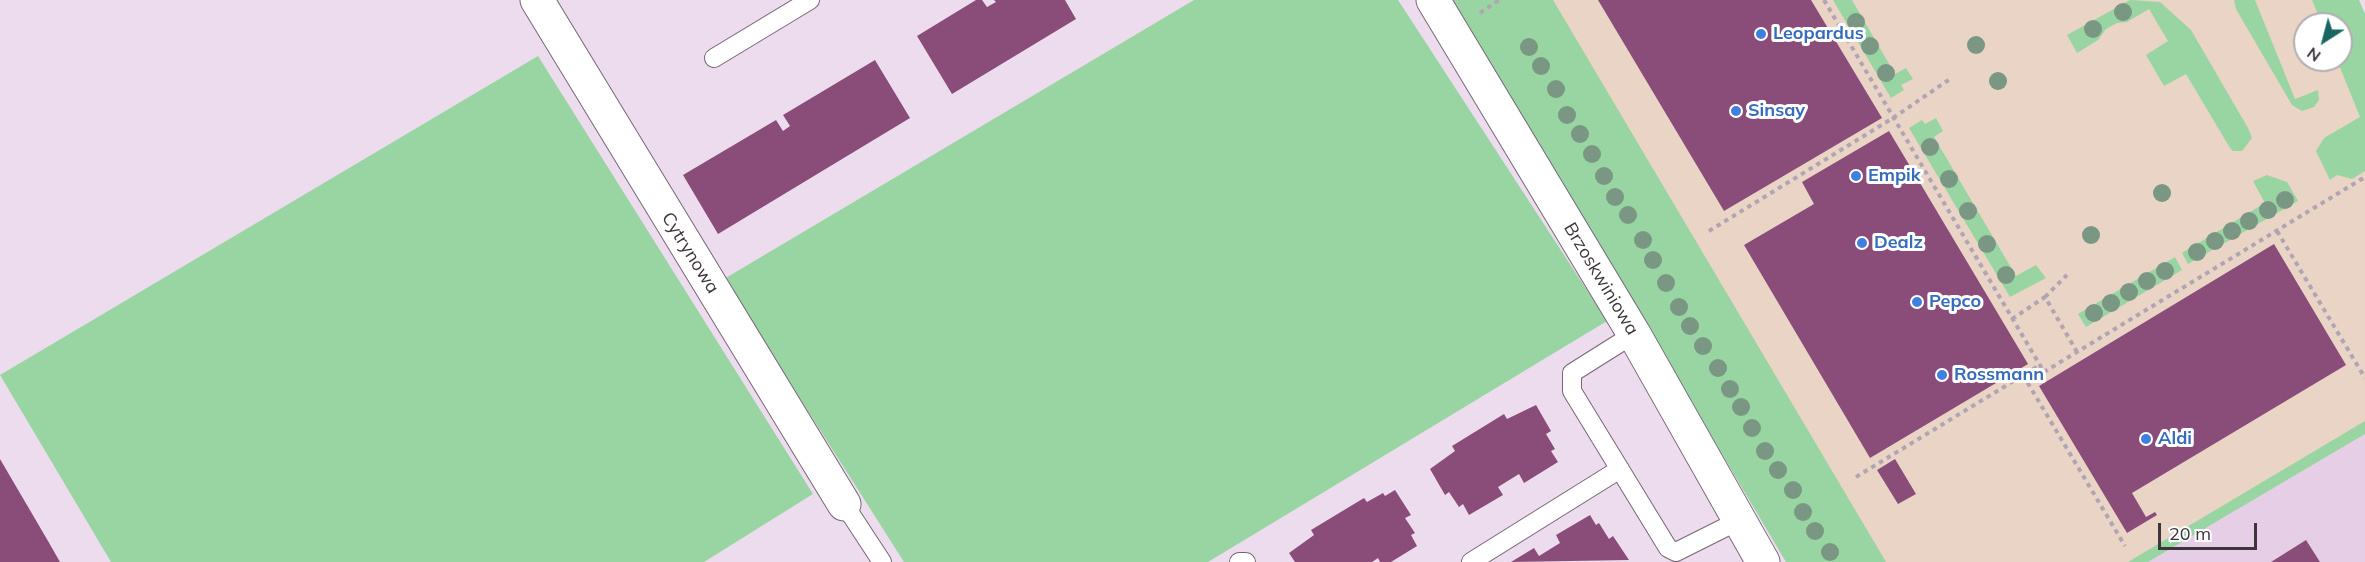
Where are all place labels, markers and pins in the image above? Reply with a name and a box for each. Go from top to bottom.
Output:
place label: Leopardus [1773,23,1864,45]
marker: Leopardus [1754,27,1768,41]
place label: Sinsay [1748,100,1805,122]
marker: Sinsay [1729,104,1743,118]
place label: Empik [1868,165,1921,187]
marker: Empik [1849,169,1863,183]
place label: Dealz [1874,232,1923,254]
marker: Dealz [1855,236,1869,250]
place label: Pepco [1929,291,1981,313]
marker: Pepco [1910,295,1924,309]
place label: Rossmann [1954,364,2044,386]
marker: Rossmann [1935,368,1949,382]
place label: Aldi [2158,428,2192,450]
marker: Aldi [2139,432,2153,446]

